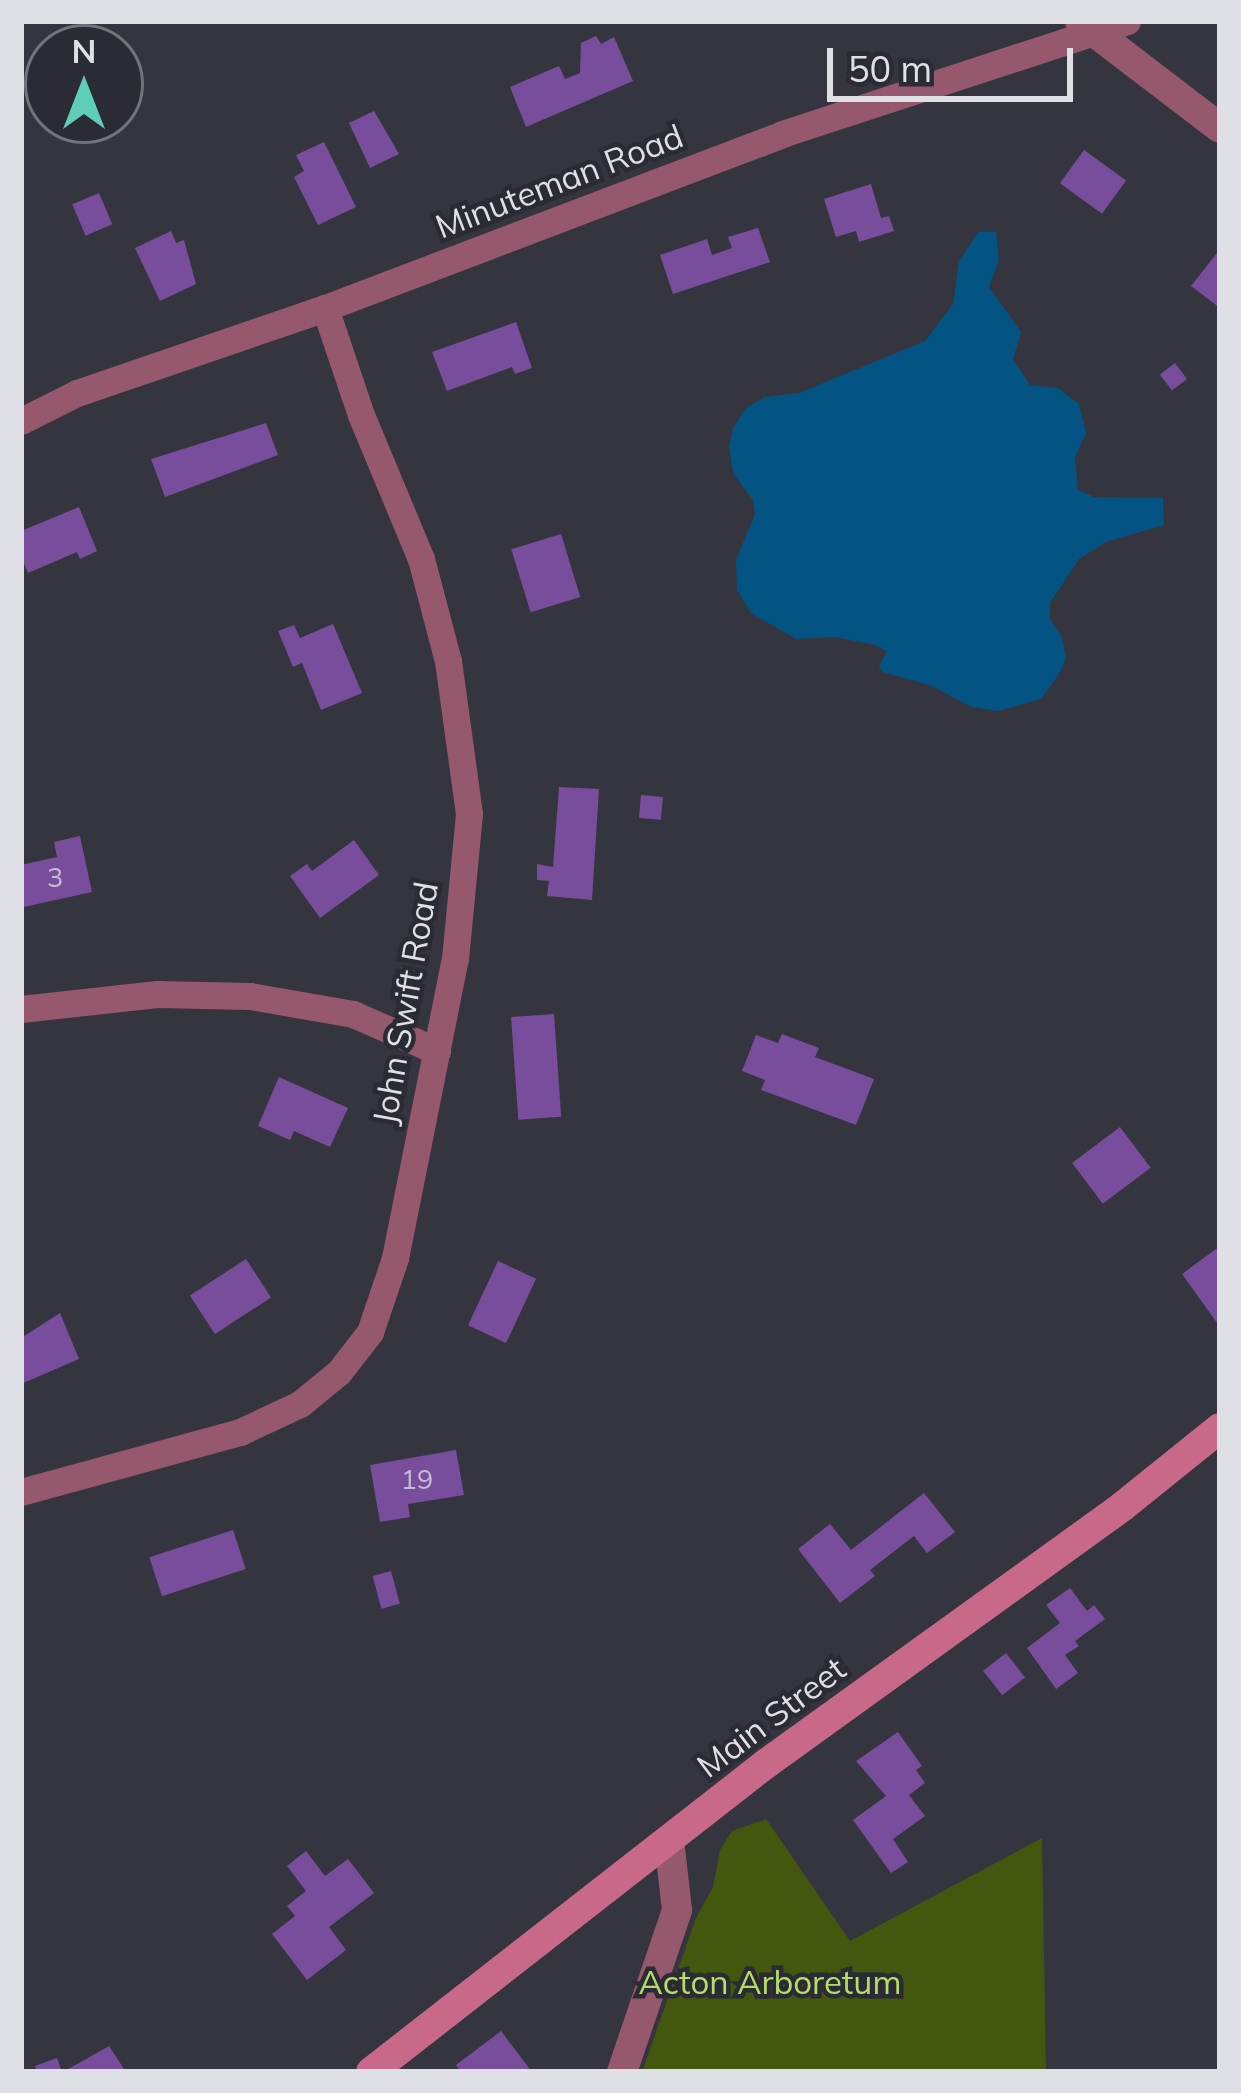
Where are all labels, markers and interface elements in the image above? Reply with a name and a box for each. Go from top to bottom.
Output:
north arrow [24,24,144,144]
scale bar [833,24,1079,98]
text: N [72,30,96,71]
text: 50 m [848,46,932,91]
street label: Minuteman Road [430,116,688,246]
house number: 3 [47,862,63,894]
street label: John Swift Road [364,879,446,1127]
house number: 19 [401,1464,433,1496]
street label: Main Street [689,1648,853,1786]
park label: Acton Arboretum [639,1962,901,2002]

